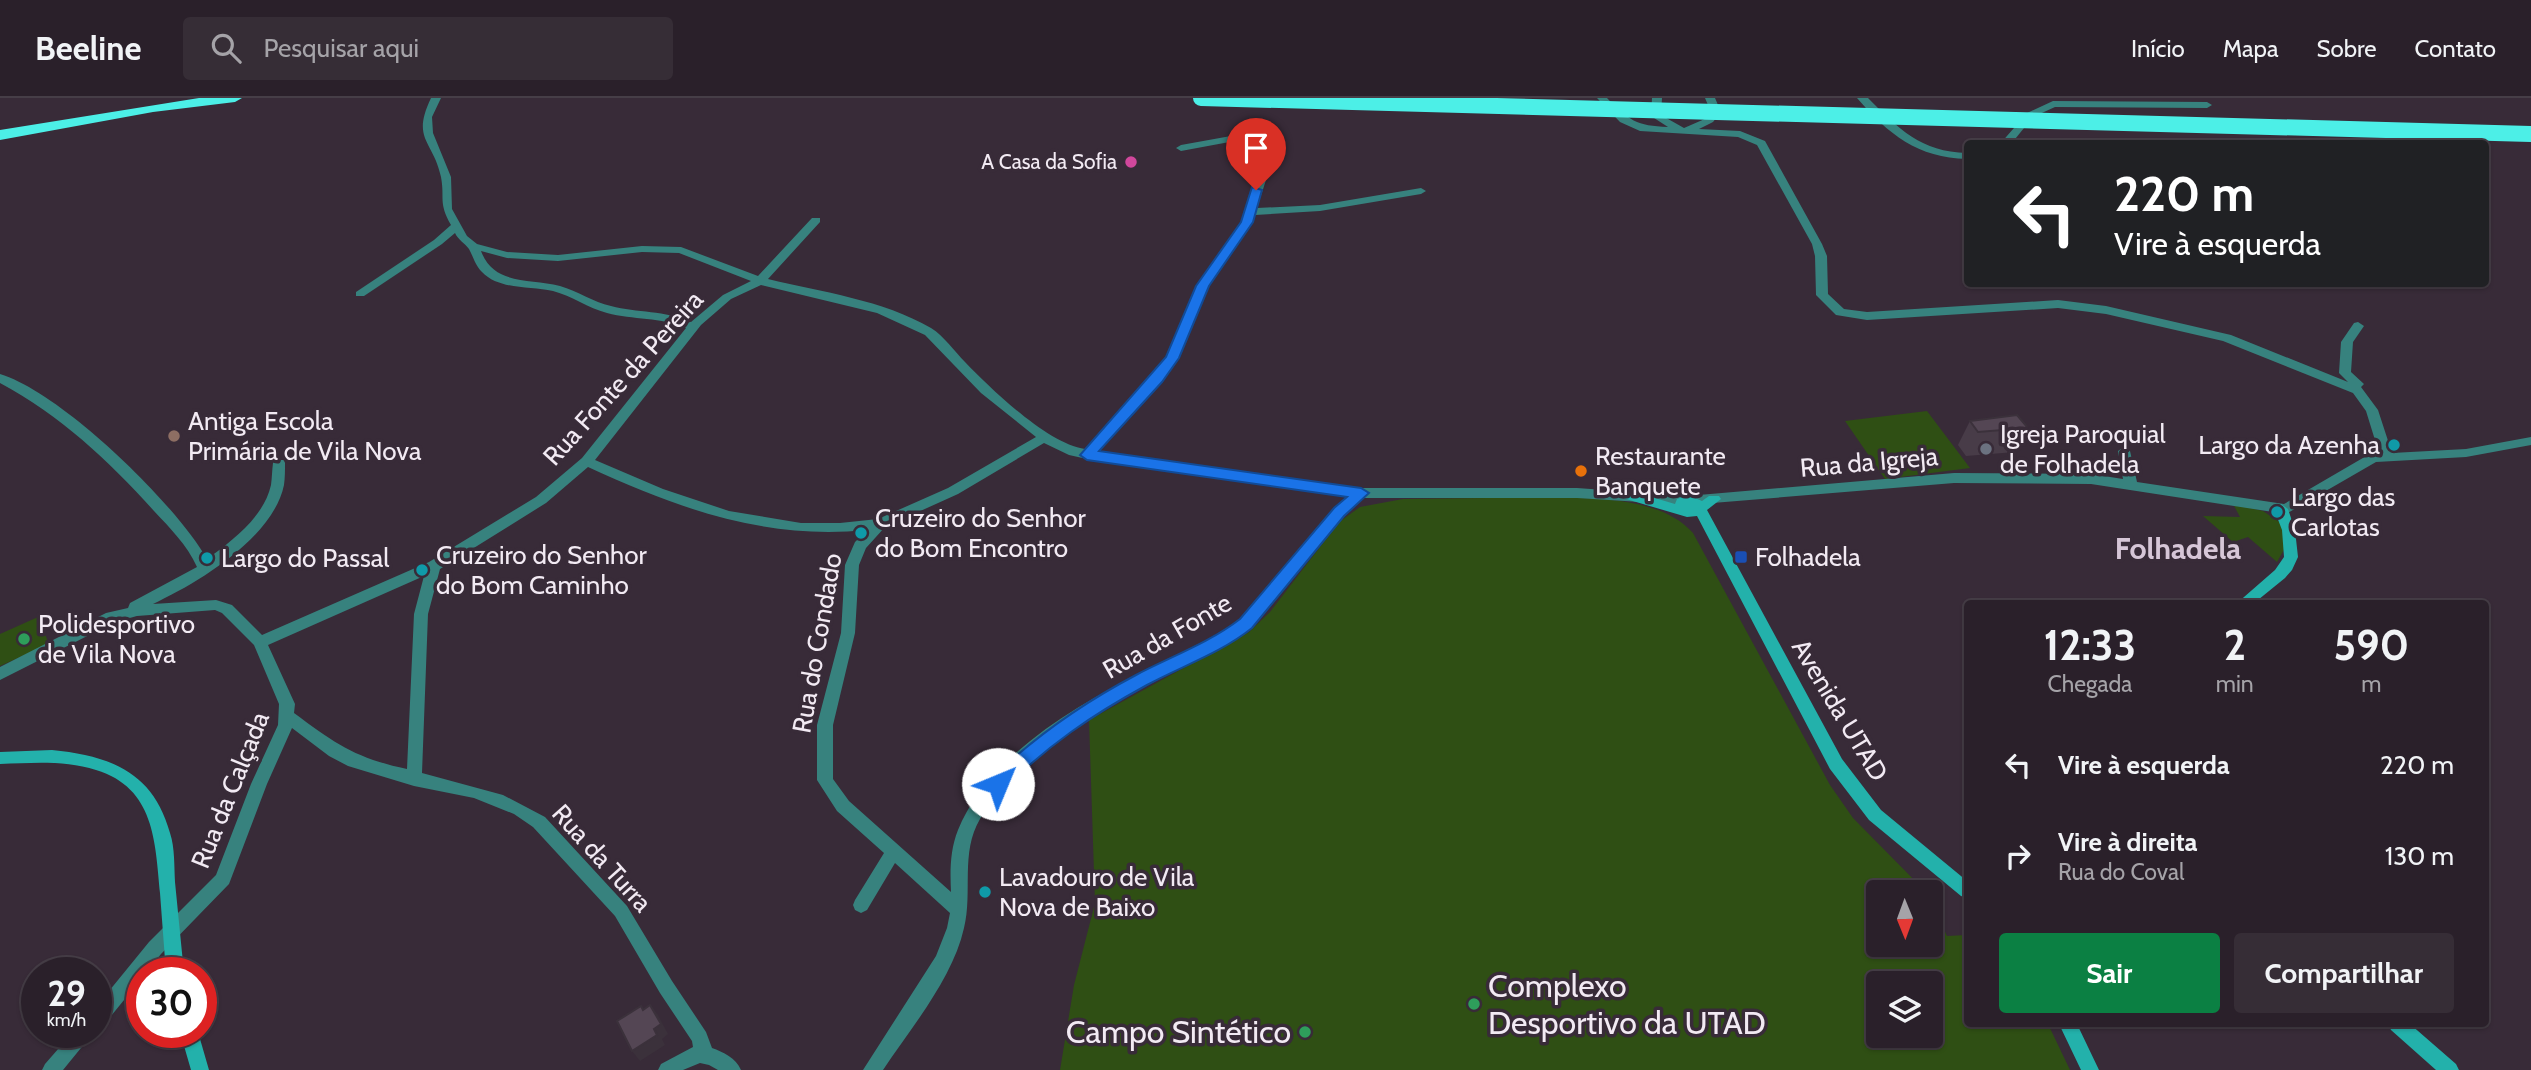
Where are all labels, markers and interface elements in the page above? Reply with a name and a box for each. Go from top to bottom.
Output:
search box [183,17,673,80]
text: Beeline [35,28,141,68]
icon: search [207,29,245,67]
text: Pesquisar aqui [263,32,419,64]
text: Início [2131,34,2185,63]
text: Mapa [2223,34,2278,63]
text: Sobre [2316,34,2377,63]
text: Contato [2415,34,2496,63]
pin [1226,118,1286,190]
icon: arrive [1237,129,1275,167]
place label: A Casa da Sofia [981,149,1117,174]
marker: A Casa da Sofia [1123,154,1139,170]
text: 220 m [2114,164,2254,223]
icon: left [1999,168,2090,259]
text: Vire à esquerda [2114,224,2321,263]
street label: Rua Fonte da Pereira [536,284,710,472]
place label: Antiga Escola Primária de Vila Nova [188,405,422,467]
place label: Igreja Paroquial de Folhadela [2000,418,2166,480]
marker: Antiga Escola Primária de Vila Nova [166,428,182,444]
place label: Largo da Azenha [2198,429,2381,461]
marker: Largo da Azenha [2386,437,2402,453]
place label: Restaurante Banquete [1595,440,1726,502]
street label: Rua da Igreja [1799,440,1940,484]
marker: Igreja Paroquial de Folhadela [1978,441,1994,457]
marker: Restaurante Banquete [1573,463,1589,479]
place label: Largo das Carlotas [2291,481,2396,543]
place label: Cruzeiro do Senhor do Bom Encontro [875,502,1086,564]
marker: Largo das Carlotas [2269,504,2285,520]
marker: Cruzeiro do Senhor do Bom Encontro [853,525,869,541]
district label: Folhadela [2115,530,2241,567]
place label: Cruzeiro do Senhor do Bom Caminho [436,539,647,601]
place label: Folhadela [1755,541,1861,573]
place label: Largo do Passal [221,542,389,574]
marker: Folhadela [1733,549,1749,565]
marker: Largo do Passal [199,550,215,566]
street label: Rua do Condado [785,551,849,735]
marker: Cruzeiro do Senhor do Bom Caminho [414,562,430,578]
street label: Rua da Fonte [1097,586,1237,686]
place label: Polidesportivo de Vila Nova [38,608,195,670]
text: 12:33 [2044,619,2136,671]
text: 2 [2224,619,2246,671]
text: 590 [2333,619,2409,671]
marker: Polidesportivo de Vila Nova [16,631,32,647]
street label: Avenida UTAD [1785,633,1895,787]
text: Chegada [2048,670,2132,698]
text: min [2216,670,2254,698]
text: m [2361,670,2381,698]
street label: Rua da Calçada [184,707,276,873]
icon: left [1999,746,2037,784]
position arrow [961,747,1035,821]
text: Vire à esquerda [2058,749,2230,781]
text: 220 m [2380,749,2454,781]
street label: Rua da Turra [545,797,659,919]
text: Vire à direita [2058,826,2198,858]
icon: right [1999,837,2037,875]
text: 130 m [2385,840,2454,872]
text: Rua do Coval [2058,858,2184,886]
place label: Lavadouro de Vila Nova de Baixo [999,861,1195,923]
north arrow [1866,880,1942,957]
map controls [1866,880,1943,1048]
marker: Lavadouro de Vila Nova de Baixo [977,884,993,900]
button: Sair [1999,933,2220,1013]
button: Compartilhar [2234,933,2454,1013]
speed limit sign: 30 [126,957,217,1048]
place label: Complexo Desportivo da UTAD [1488,966,1766,1042]
button: layers [1866,971,1943,1048]
text: 29 [47,972,86,1015]
marker: Complexo Desportivo da UTAD [1466,996,1482,1012]
text: km/h [47,1009,86,1031]
place label: Campo Sintético [1066,1012,1291,1051]
marker: Campo Sintético [1297,1024,1313,1040]

